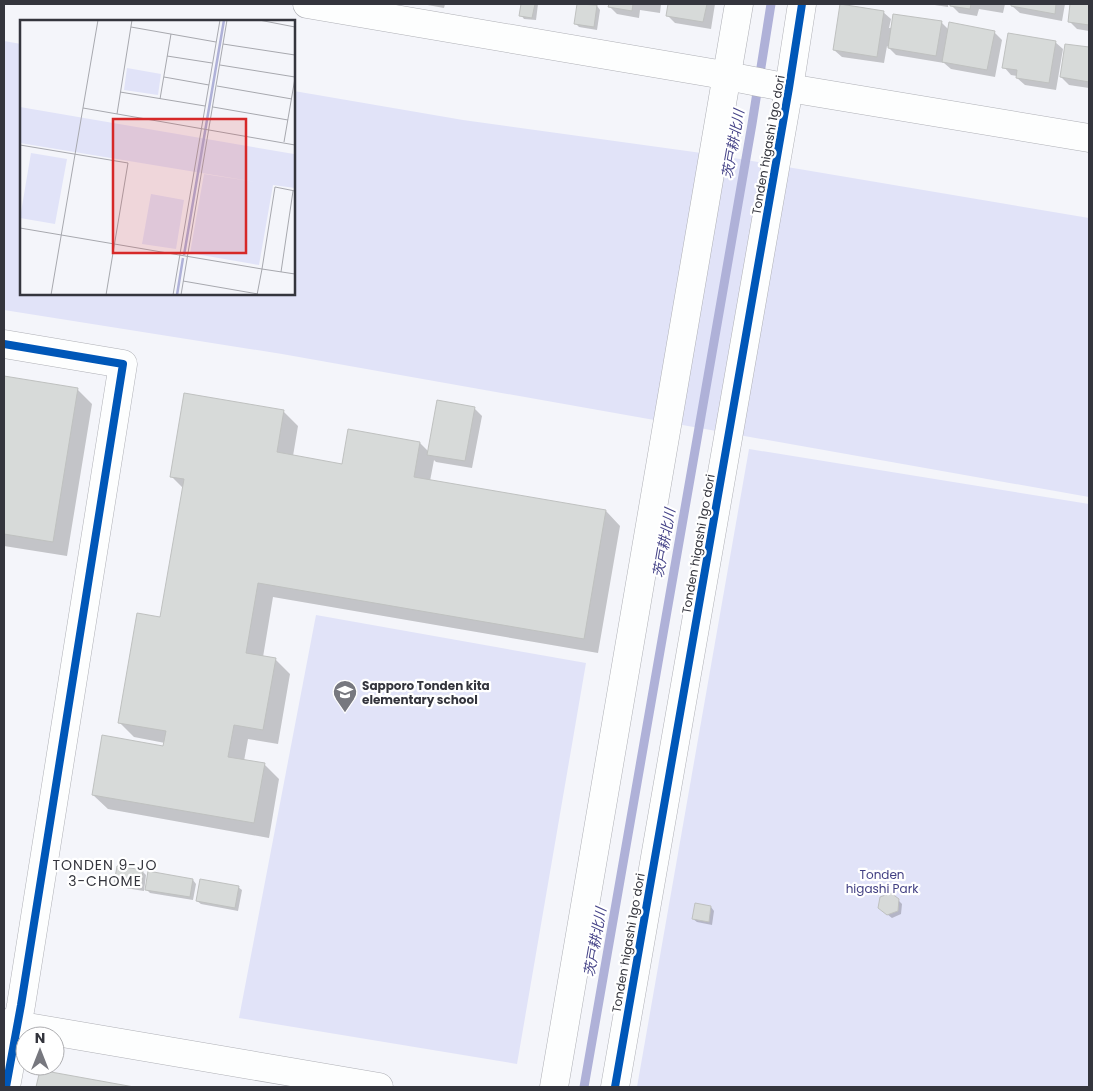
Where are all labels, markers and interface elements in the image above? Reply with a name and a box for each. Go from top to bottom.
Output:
inset map [20,20,295,295]
street label: Tonden higashi 1go dori [747,74,789,216]
water label: 茨戸耕北川 [717,106,749,180]
street label: Tonden higashi 1go dori [677,473,719,615]
water label: 茨戸耕北川 [648,505,680,579]
place label: Sapporo Tonden kita elementary school [362,677,490,708]
school or university icon: Sapporo Tonden kita elementary school [332,679,358,713]
district label: TONDEN 9-JO 3-CHOME [52,855,158,891]
park label: Tonden higashi Park [846,866,919,897]
street label: Tonden higashi 1go dori [607,872,649,1014]
water label: 茨戸耕北川 [579,904,611,978]
north arrow [15,1026,65,1076]
text: N [35,1028,45,1048]

